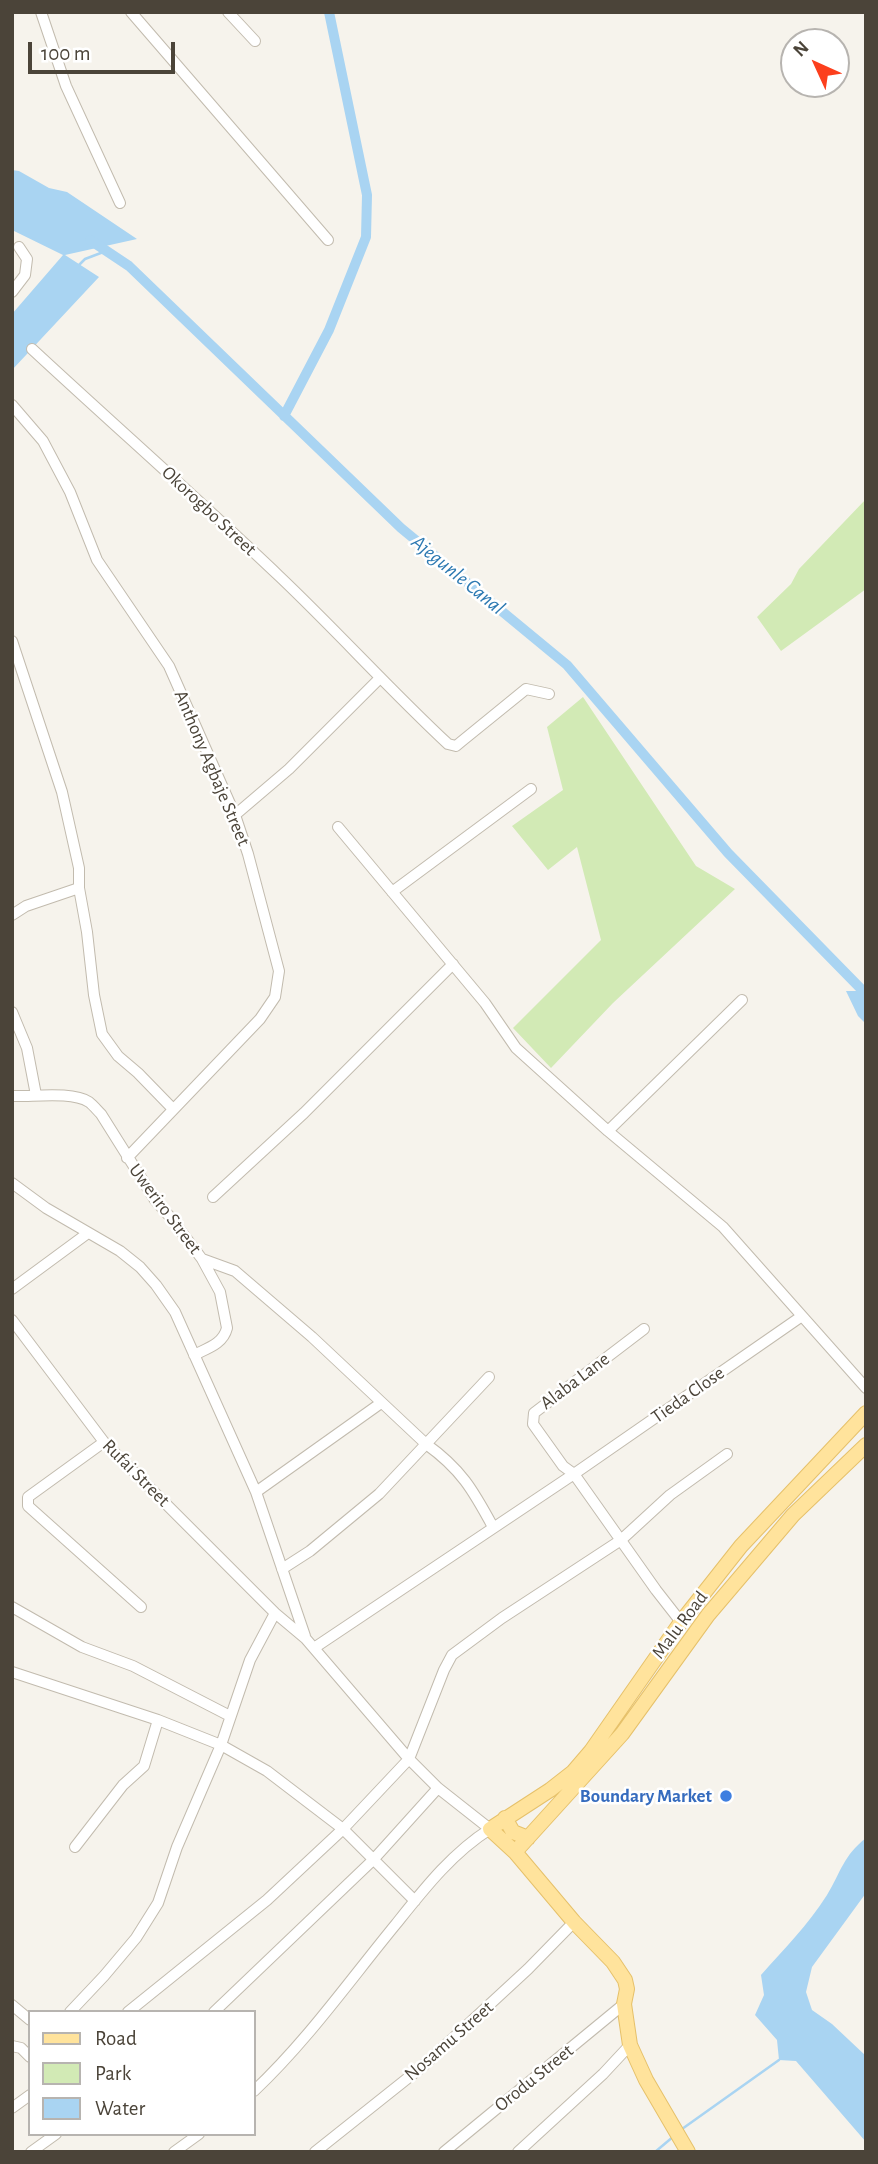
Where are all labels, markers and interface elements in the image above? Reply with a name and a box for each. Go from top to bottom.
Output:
scale bar [32,28,178,72]
north arrow [780,28,850,98]
text: N [790,38,813,61]
text: 100 m [41,43,91,64]
street label: Okorogbo Street [157,461,261,561]
water label: Ajegunle Canal [406,530,510,620]
street label: Anthony Agbaje Street [169,687,255,849]
street label: Uweriro Street [124,1159,206,1259]
street label: Alaba Lane [536,1347,614,1415]
street label: Tieda Close [647,1362,729,1428]
street label: Rufai Street [97,1434,175,1512]
street label: Malu Road [647,1587,713,1663]
place label: Boundary Market [580,1785,712,1807]
marker: Boundary Market [718,1788,734,1804]
street label: Nosamu Street [400,1996,498,2086]
legend [28,2010,256,2136]
text: Road [95,2028,137,2049]
street label: Orodu Street [490,2039,578,2117]
text: Park [95,2063,131,2084]
text: Water [95,2098,145,2119]

